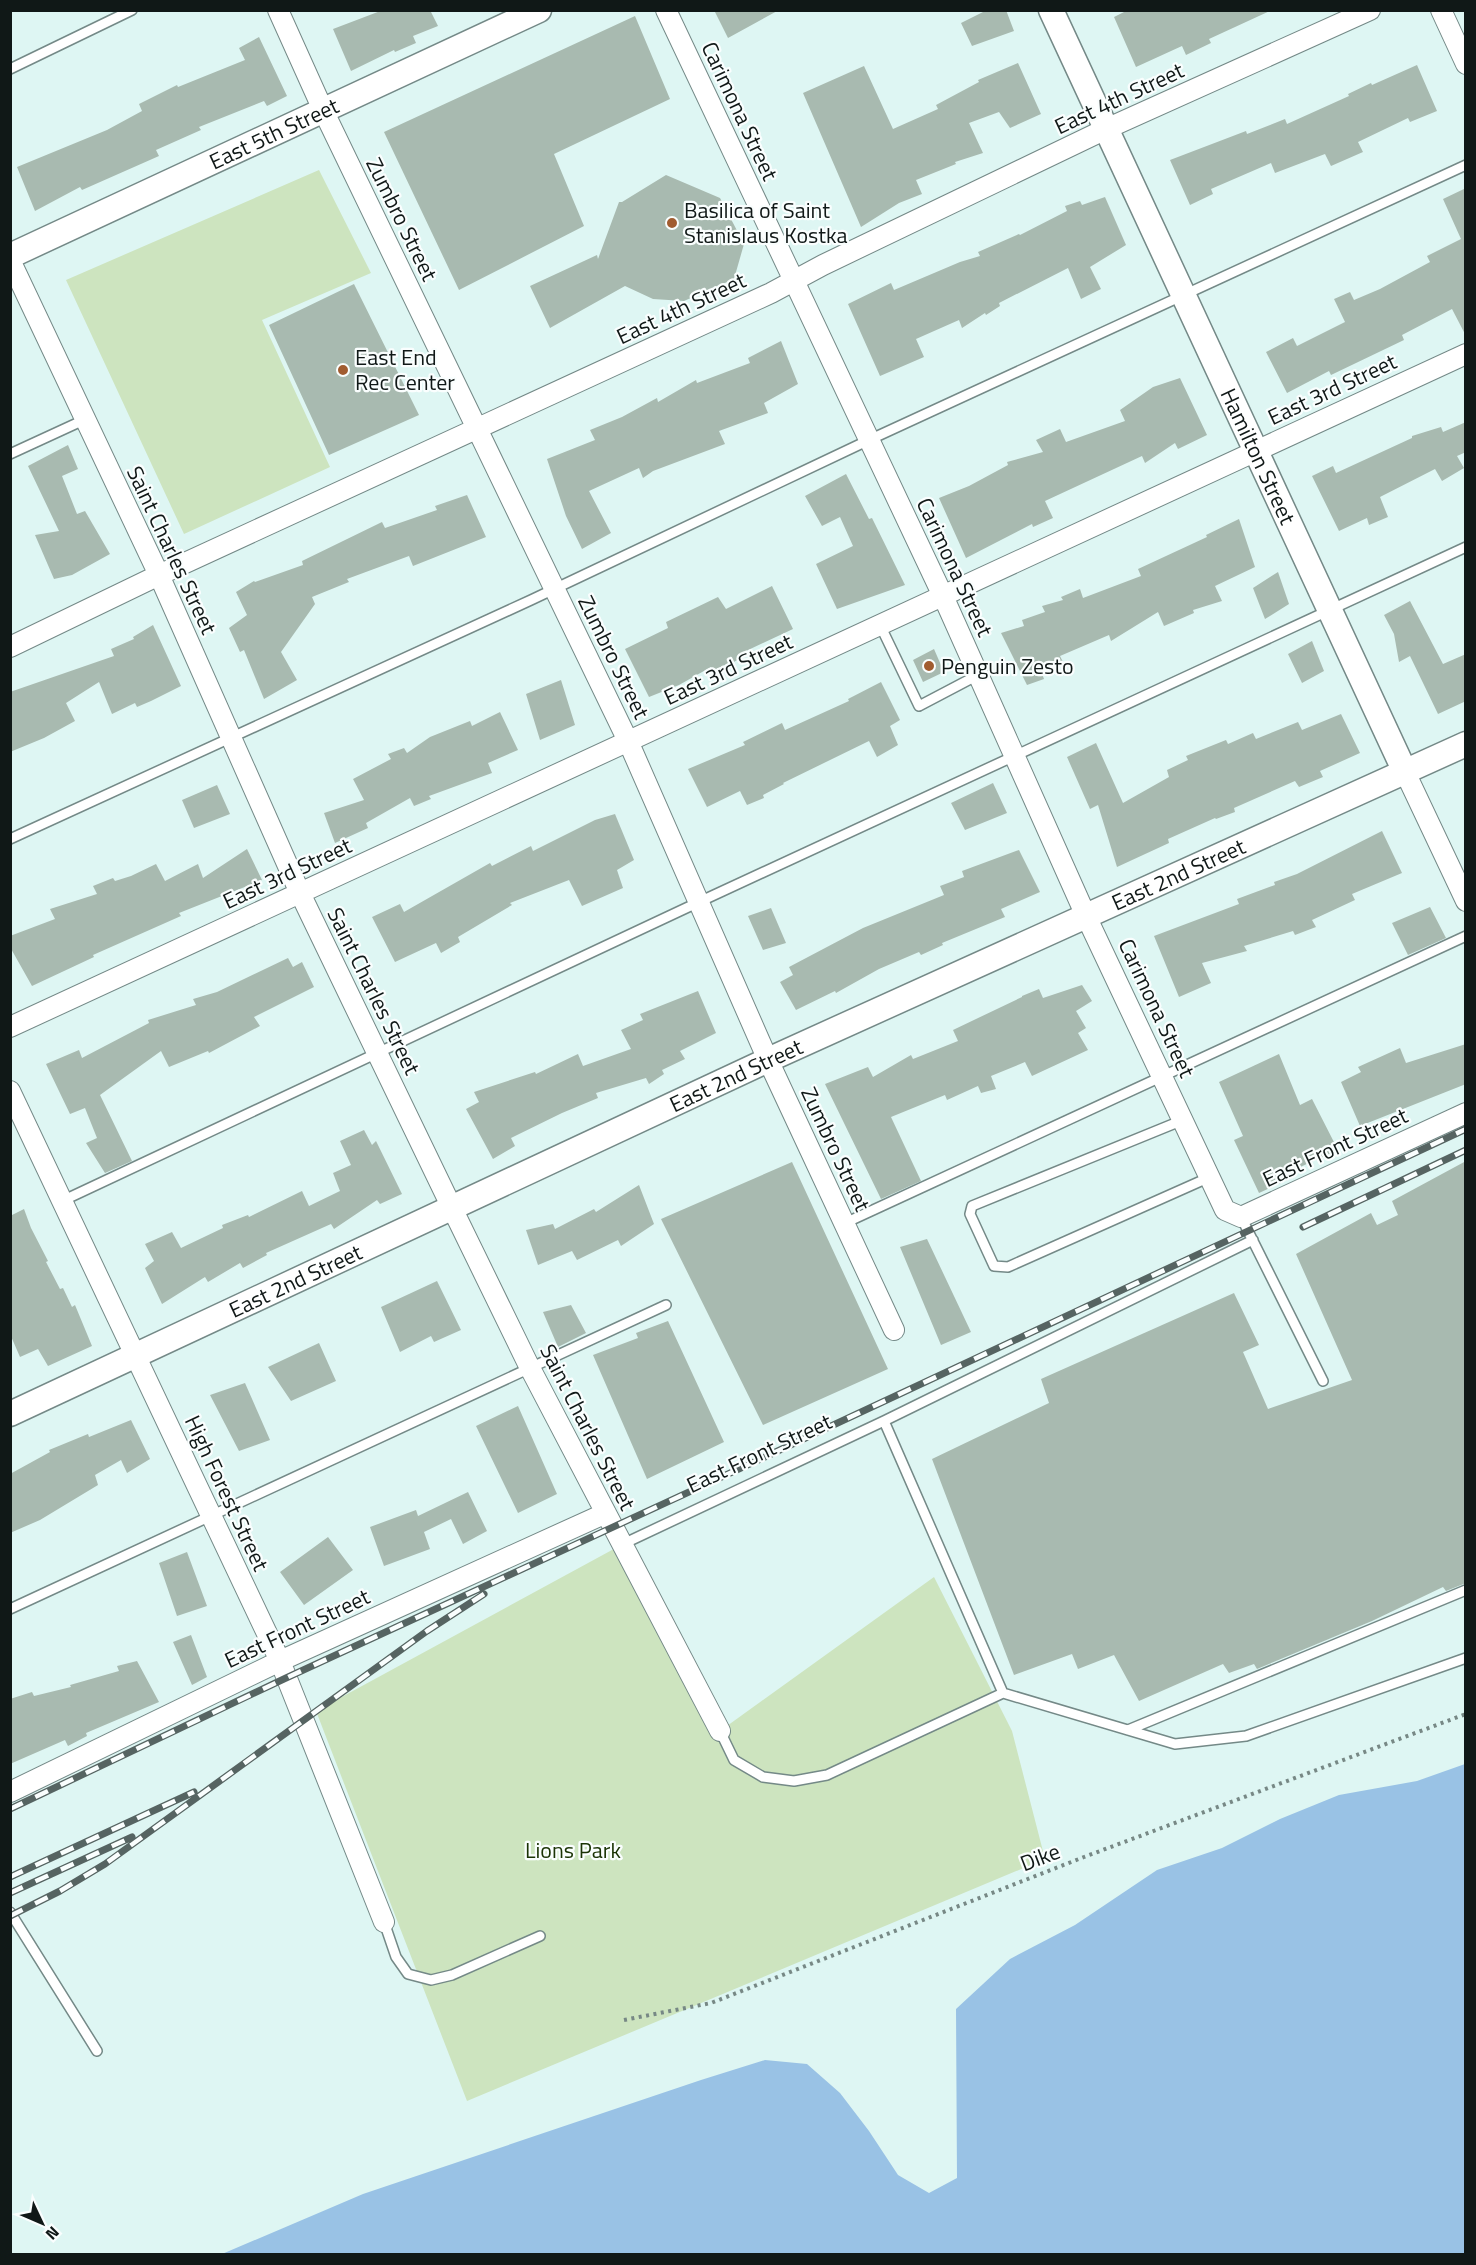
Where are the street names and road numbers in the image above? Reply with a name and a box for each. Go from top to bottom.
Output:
street label: Carimona Street [693,36,787,186]
street label: East 4th Street [1049,53,1190,143]
street label: East 5th Street [203,88,345,178]
street label: Zumbro Street [357,151,447,287]
street label: East 4th Street [611,263,752,353]
street label: East 3rd Street [1262,344,1402,434]
street label: Hamilton Street [1212,382,1305,530]
street label: Saint Charles Street [118,460,226,640]
street label: Carimona Street [908,492,1002,642]
street label: Zumbro Street [569,589,659,725]
street label: East 3rd Street [658,624,798,714]
street label: East 3rd Street [217,828,357,918]
street label: East 2nd Street [1106,829,1251,919]
street label: Saint Charles Street [319,902,429,1081]
street label: Carimona Street [1110,933,1204,1083]
street label: East 2nd Street [664,1030,808,1121]
street label: Zumbro Street [792,1081,880,1217]
street label: East Front Street [1257,1098,1414,1196]
street label: East 2nd Street [223,1235,368,1326]
street label: Saint Charles Street [531,1338,645,1516]
street label: East Front Street [681,1404,838,1502]
street label: High Forest Street [176,1409,278,1577]
street label: East Front Street [219,1579,376,1677]
street label: Dike [1015,1834,1065,1880]

